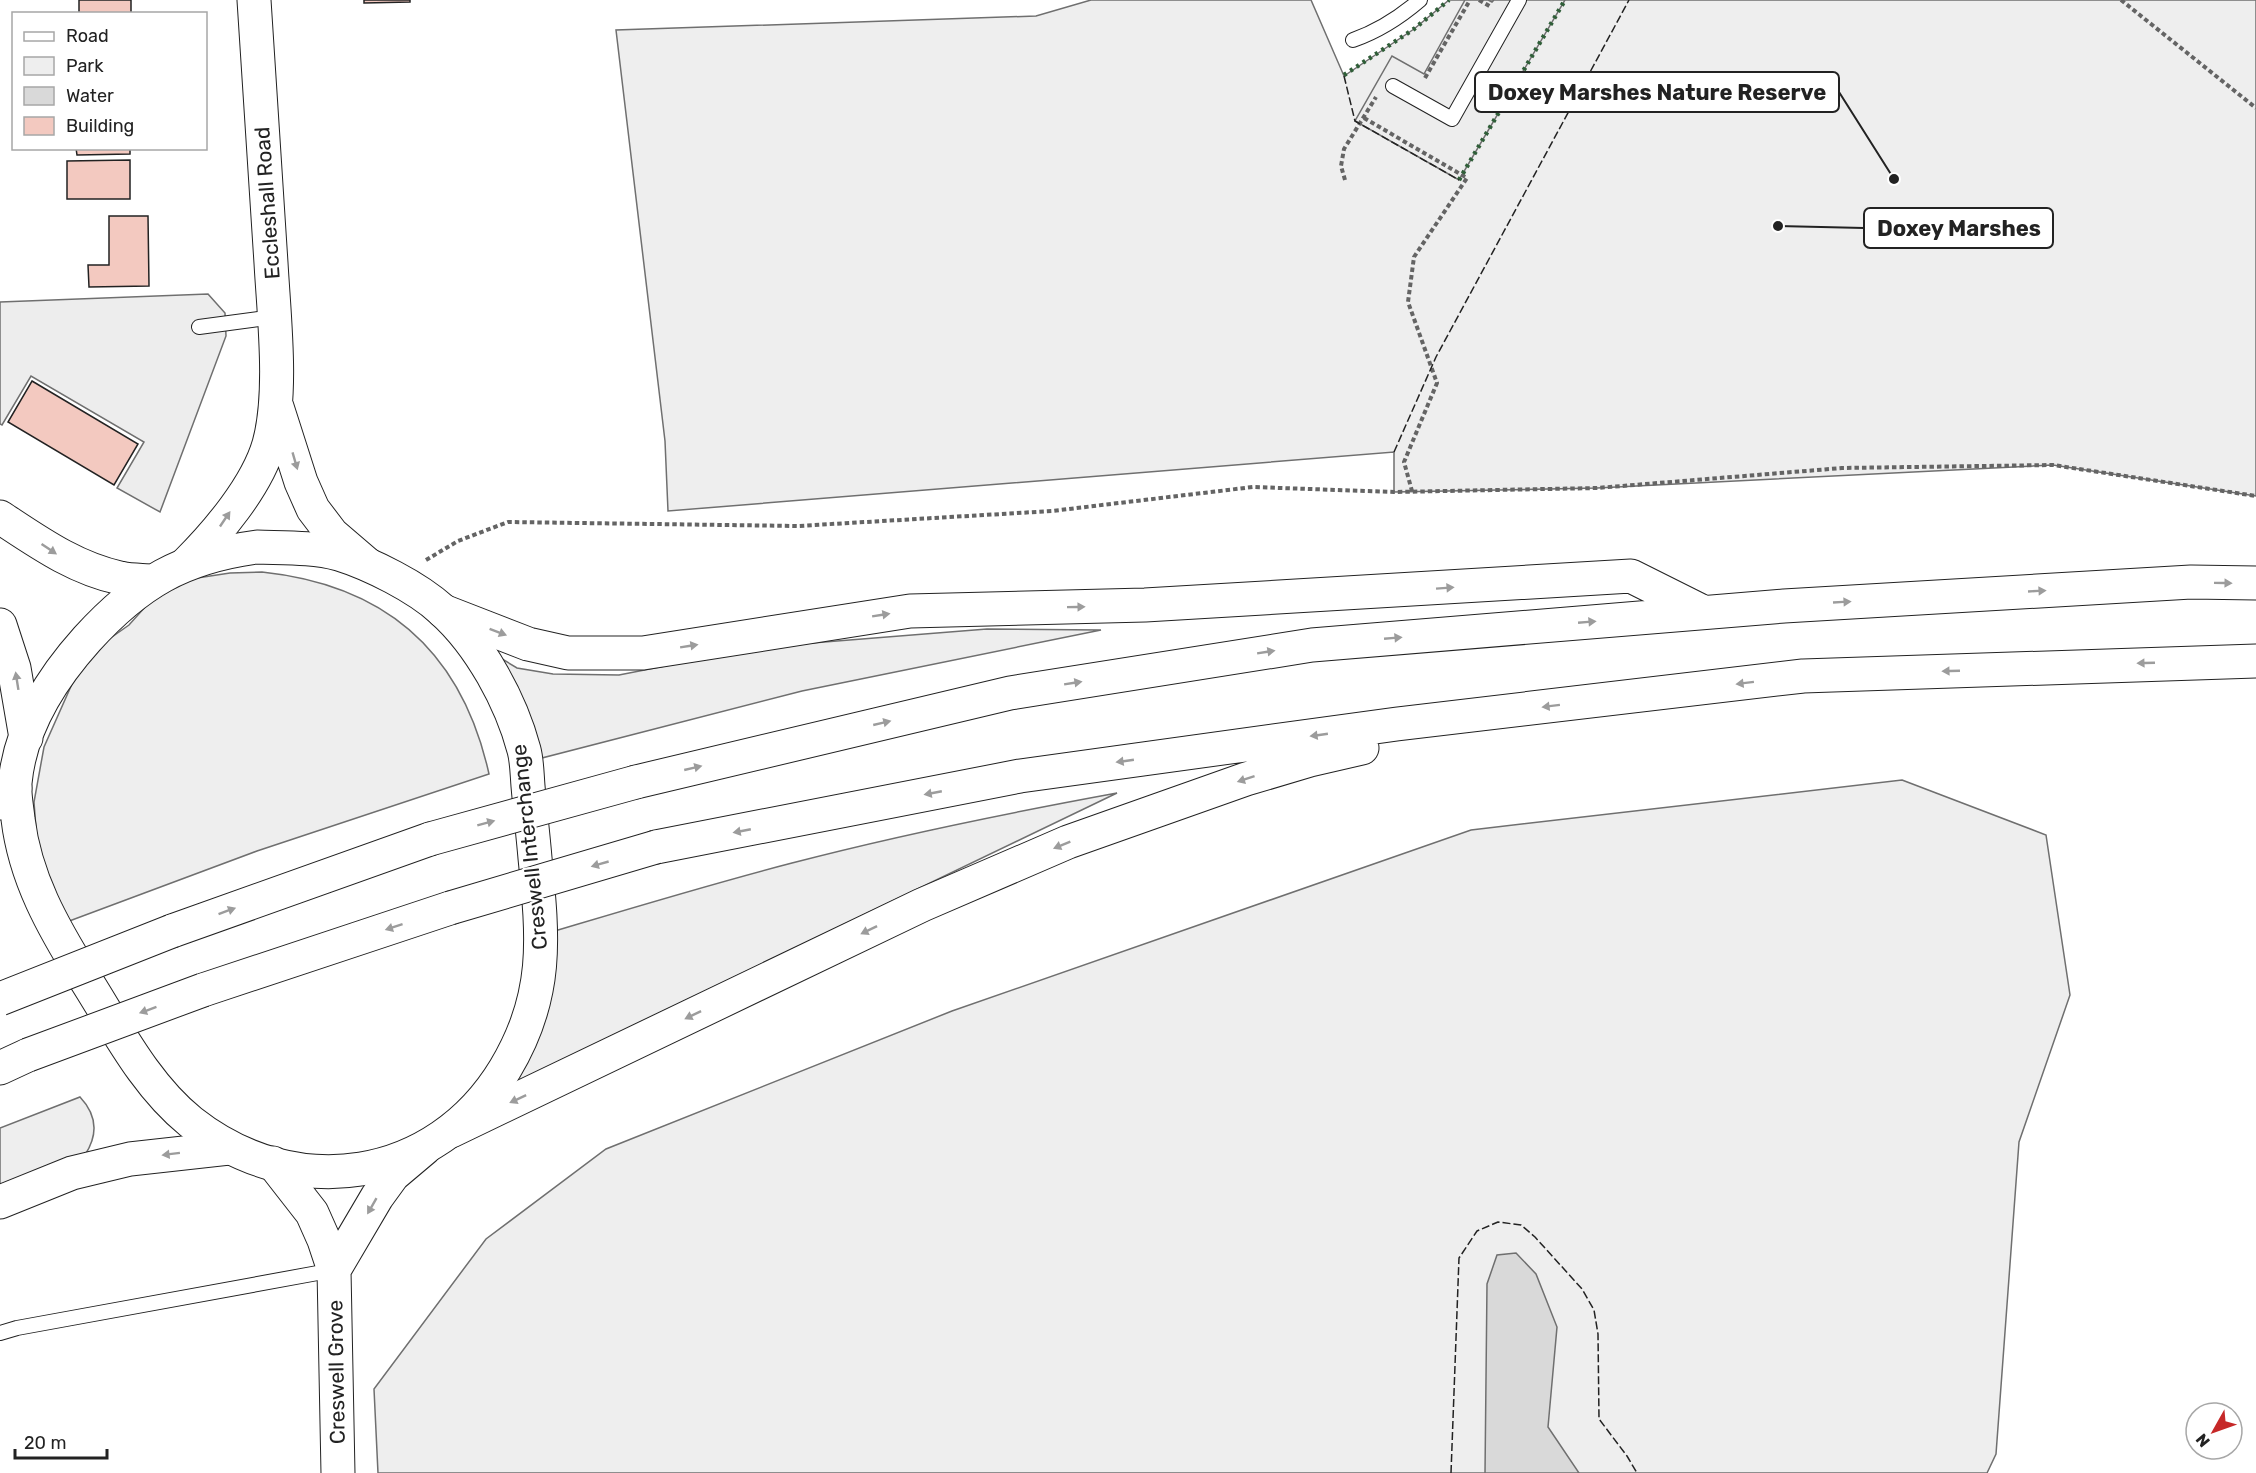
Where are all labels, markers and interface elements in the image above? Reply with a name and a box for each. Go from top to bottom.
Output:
legend [12,12,207,150]
text: Road [66,25,109,47]
text: Park [66,55,104,77]
callout: Doxey Marshes Nature Reserve [1475,72,1839,112]
text: Doxey Marshes Nature Reserve [1488,79,1826,106]
text: Water [66,85,114,107]
text: Building [66,115,134,137]
street label: Eccleshall Road [249,126,285,280]
callout: Doxey Marshes [1864,208,2053,248]
text: Doxey Marshes [1877,215,2041,242]
one-way arrow [291,452,300,470]
one-way arrow [220,511,231,528]
one-way arrow [40,543,56,555]
one-way arrow [2214,578,2233,588]
one-way arrow [1436,583,1455,592]
one-way arrow [2027,586,2046,596]
one-way arrow [1832,598,1851,607]
one-way arrow [1066,602,1085,611]
one-way arrow [872,610,891,619]
one-way arrow [1578,617,1597,627]
one-way arrow [489,627,507,637]
one-way arrow [1384,633,1403,643]
one-way arrow [679,641,698,650]
one-way arrow [1256,648,1275,657]
one-way arrow [2136,659,2155,668]
one-way arrow [1942,666,1961,675]
one-way arrow [12,671,21,690]
one-way arrow [1064,678,1083,687]
one-way arrow [1735,678,1754,688]
one-way arrow [1542,701,1561,711]
one-way arrow [873,718,891,728]
one-way arrow [1309,731,1328,740]
street label: Creswell Interchange [506,743,552,951]
one-way arrow [1116,757,1135,766]
one-way arrow [683,763,702,773]
one-way arrow [1237,775,1255,784]
one-way arrow [923,789,942,798]
one-way arrow [477,818,495,828]
one-way arrow [732,826,751,836]
one-way arrow [1053,840,1071,850]
one-way arrow [591,860,609,869]
one-way arrow [218,906,236,916]
one-way arrow [385,923,403,932]
one-way arrow [861,926,878,935]
one-way arrow [139,1006,157,1016]
one-way arrow [685,1010,702,1019]
one-way arrow [509,1095,526,1104]
one-way arrow [162,1149,181,1159]
one-way arrow [367,1197,377,1214]
street label: Creswell Grove [322,1300,350,1444]
north arrow [2184,1401,2244,1461]
scale bar [15,1422,106,1460]
text: N [2192,1430,2214,1451]
text: 20 m [24,1432,66,1454]

